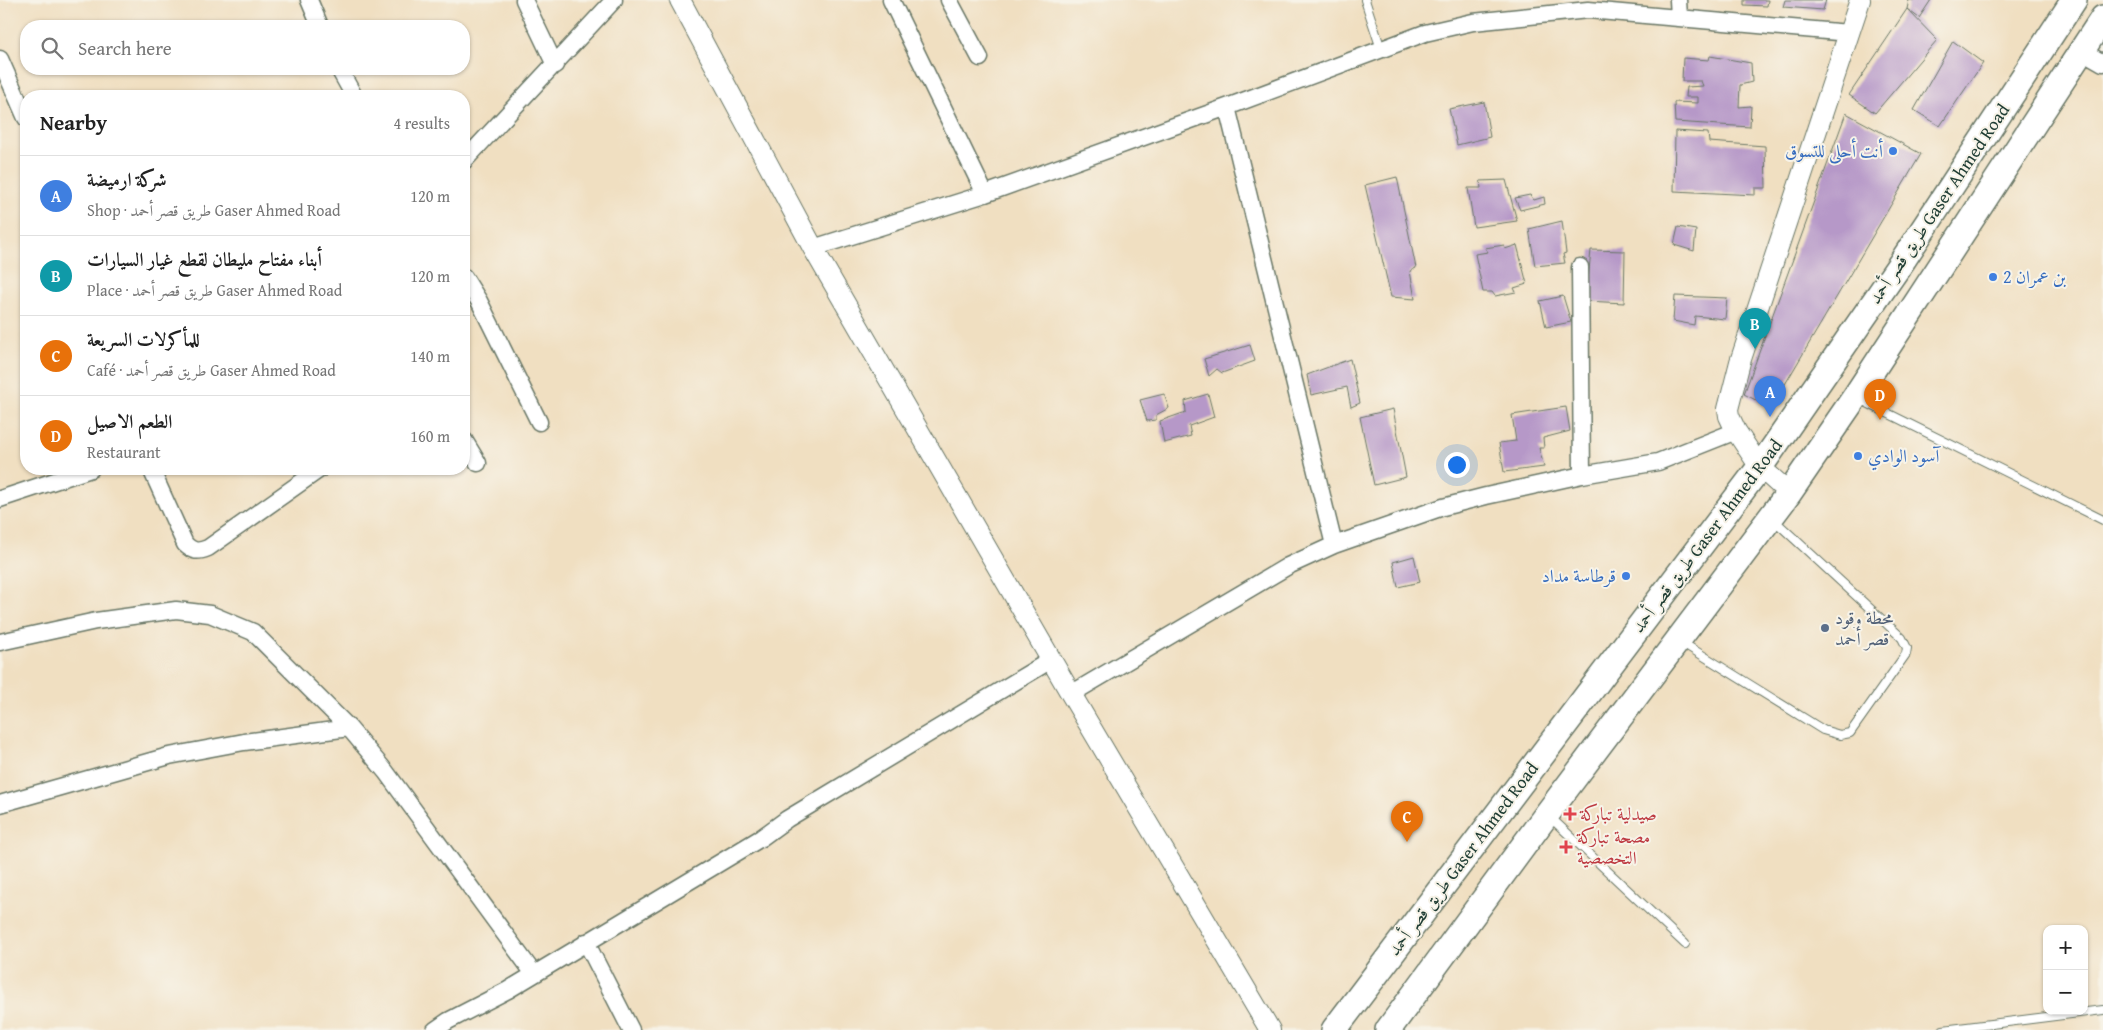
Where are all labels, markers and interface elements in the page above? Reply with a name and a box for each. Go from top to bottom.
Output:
search box [20,20,470,75]
icon: search [38,34,66,62]
text: Search here [78,34,172,62]
street label: طريق قصر أحمد Gaser Ahmed Road [1861,98,2016,309]
text: Nearby [40,107,107,138]
text: 4 results [393,111,450,135]
place label: أنت أحلى للتسوق [1785,137,1884,164]
marker: أنت أحلى للتسوق [1887,145,1899,157]
text: شركة ارميضة [87,165,167,193]
text: A [51,184,61,208]
text: 120 m [410,184,450,208]
text: Shop · طريق قصر أحمد Gaser Ahmed Road [87,198,341,222]
text: أبناء مفتاح مليطان لقطع غيار السيارات [87,245,322,273]
place label: بن عمران 2 [2003,263,2067,290]
text: B [51,264,61,288]
text: 120 m [410,264,450,288]
marker: بن عمران 2 [1987,271,1999,283]
text: Place · طريق قصر أحمد Gaser Ahmed Road [87,278,342,302]
pin: B [1739,308,1771,349]
text: للمأكرلات السريعة [87,325,200,353]
text: C [51,344,61,368]
text: 140 m [410,344,450,368]
text: Café · طريق قصر أحمد Gaser Ahmed Road [87,358,336,382]
pin: A [1754,376,1786,417]
pin: D [1864,379,1896,420]
text: الطعم الاصيل [87,407,172,435]
text: D [51,424,61,448]
text: 160 m [410,424,450,448]
street label: طريق قصر أحمد Gaser Ahmed Road [1625,433,1789,638]
text: Restaurant [87,440,161,464]
place label: آسود الوادي [1868,442,1942,471]
marker: آسود الوادي [1852,450,1864,462]
your location [1444,452,1470,478]
place label: قرطاسة مداد [1542,562,1616,589]
marker: قرطاسة مداد [1620,570,1632,582]
place label: محطة وقود قصر أحمد [1835,604,1894,652]
marker: محطة وقود قصر أحمد [1819,622,1831,634]
street label: طريق قصر أحمد Gaser Ahmed Road [1381,756,1545,961]
place label: صيدلية تباركة [1579,800,1657,827]
pin: C [1391,801,1423,842]
marker: صيدلية تباركة [1564,808,1576,820]
place label: مصحة تباركة التخصصية [1576,823,1650,871]
marker: مصحة تباركة التخصصية [1559,840,1573,854]
map controls [2043,925,2088,1015]
button: + [2043,925,2088,970]
button: − [2043,970,2088,1015]

